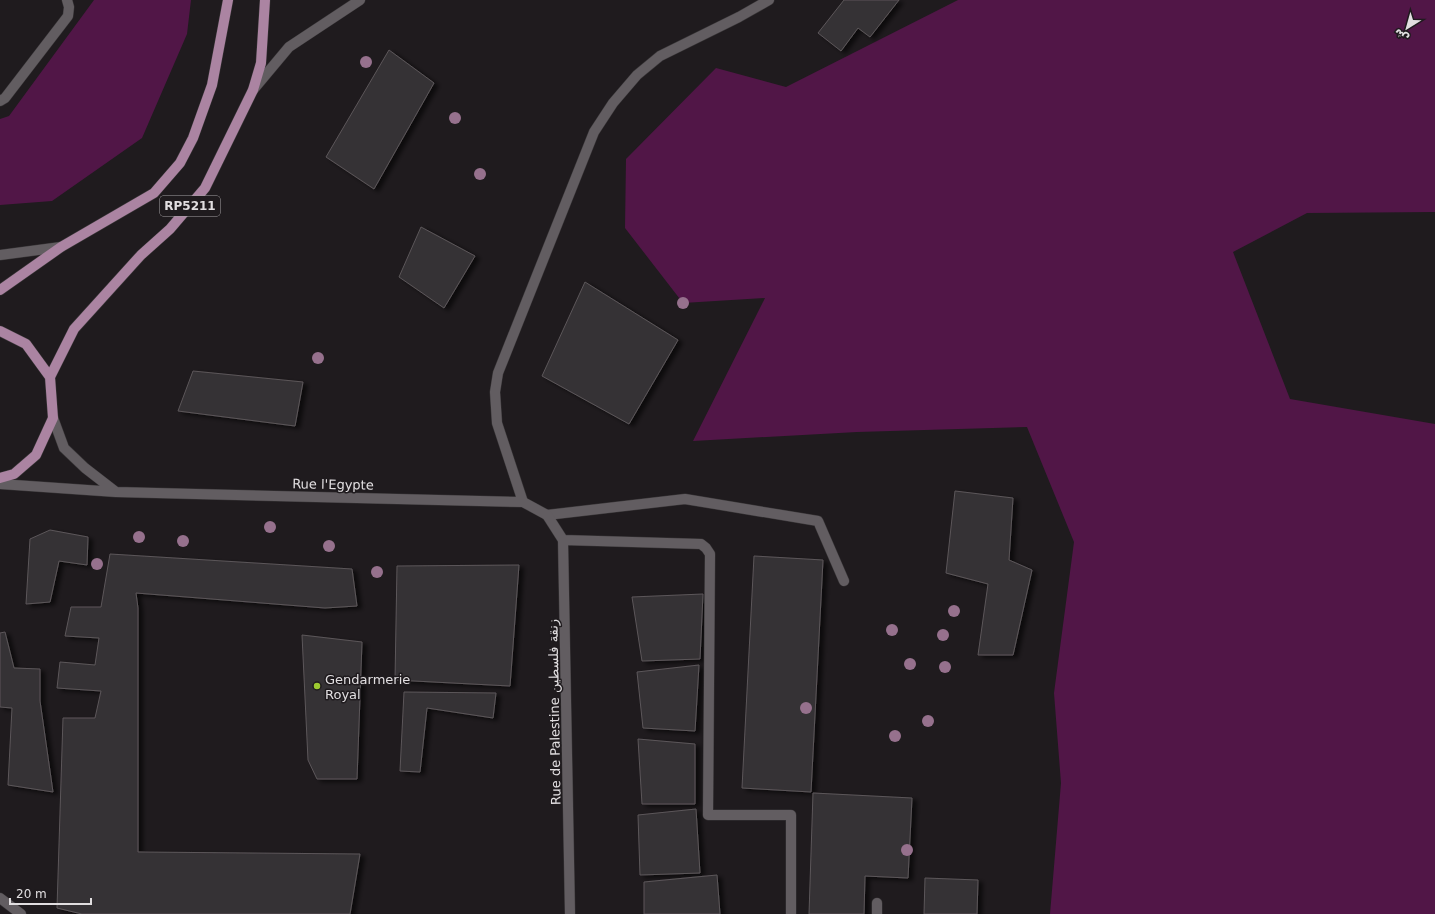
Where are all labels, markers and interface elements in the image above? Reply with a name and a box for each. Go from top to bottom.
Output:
north arrow [1387,8,1427,48]
text: ش [1391,26,1411,45]
road number: RP5211 [160,196,220,216]
street label: Rue l'Egypte [292,476,374,493]
street label: Rue de Palestine زنقة فلسطين [545,619,565,805]
place label: Gendarmerie Royal [325,672,410,702]
marker: Gendarmerie Royal [312,681,322,691]
scale bar [10,880,91,906]
text: 20 m [16,887,47,901]

